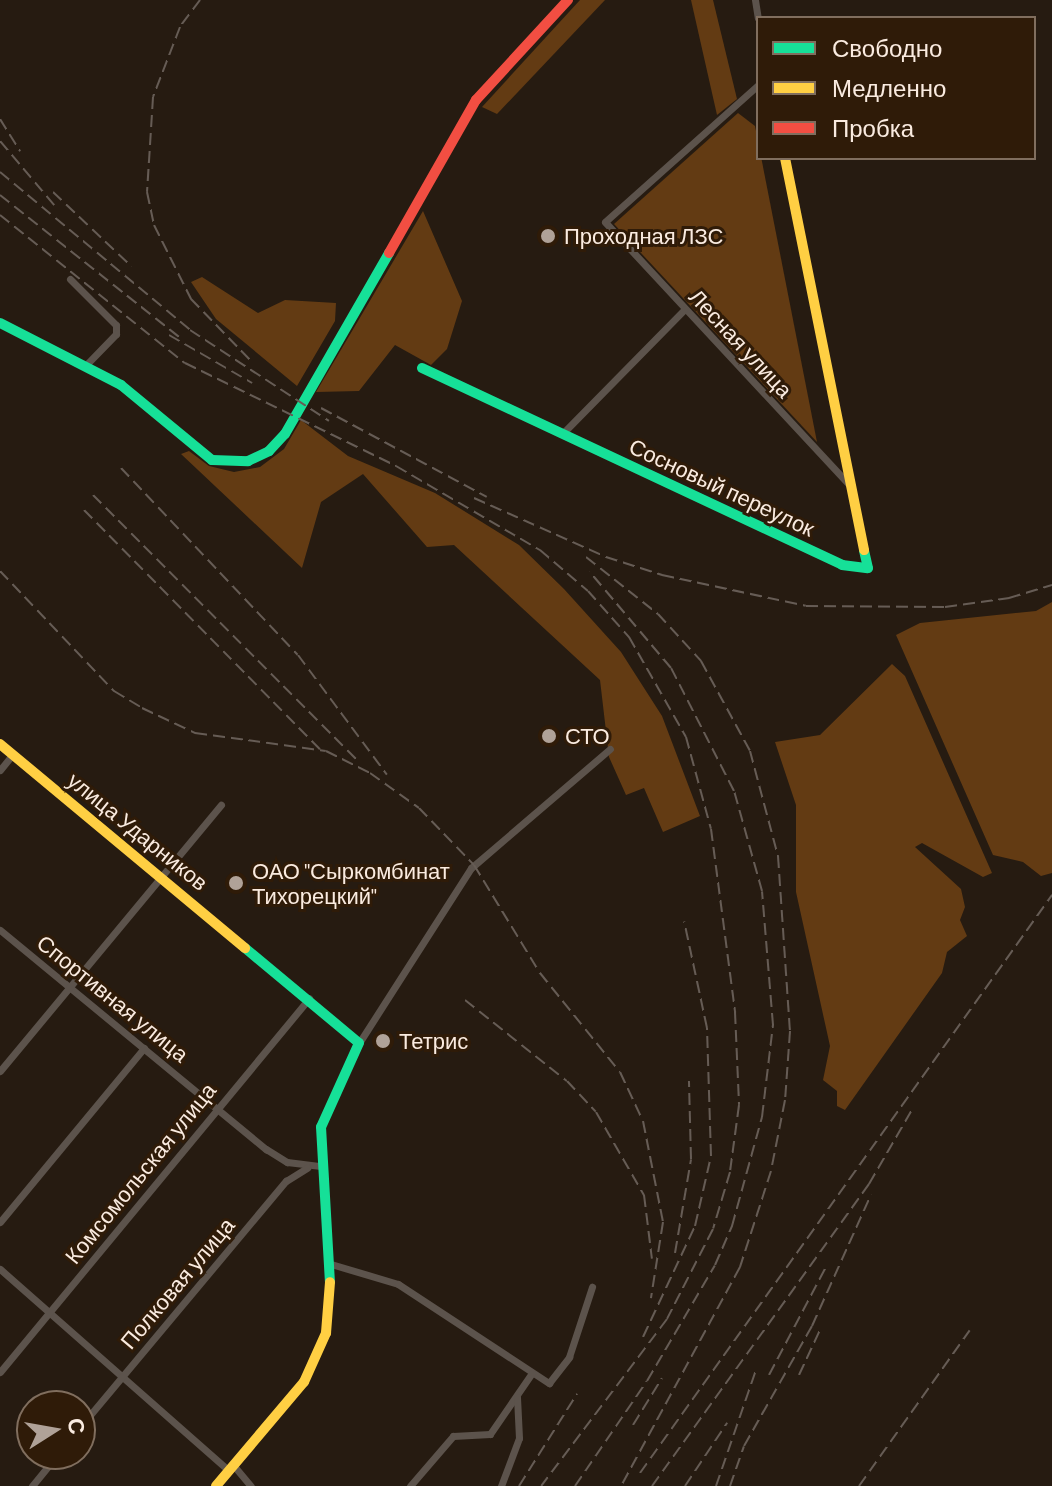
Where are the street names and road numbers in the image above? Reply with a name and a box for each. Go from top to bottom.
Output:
street label: Лесная улица [684,283,798,403]
street label: Сосновый переулок [625,432,819,542]
street label: улица Ударников [63,766,213,896]
street label: Спортивная улица [32,929,194,1067]
street label: Комсомольская улица [59,1077,221,1269]
street label: Полковая улица [115,1212,239,1354]

